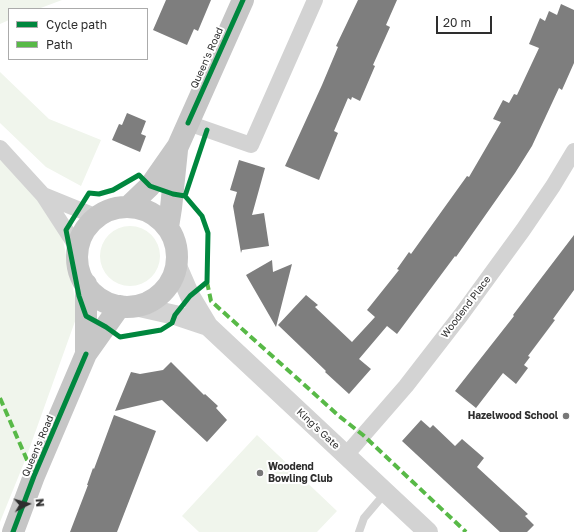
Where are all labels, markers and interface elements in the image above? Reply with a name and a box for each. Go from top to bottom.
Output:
legend [8,8,148,60]
scale bar [438,8,494,34]
text: 20 m [443,15,471,30]
text: Cycle path [46,17,107,32]
street label: Queen's Road [188,26,226,90]
text: Path [46,37,73,52]
street label: Woodend Place [439,274,493,340]
street label: King's Gate [294,406,342,452]
place label: Hazelwood School [468,410,558,422]
marker: Hazelwood School [561,411,571,421]
street label: Queen's Road [20,413,56,479]
place label: Woodend Bowling Club [268,461,333,484]
marker: Woodend Bowling Club [255,468,265,478]
north arrow [8,484,48,524]
text: N [34,498,47,508]

